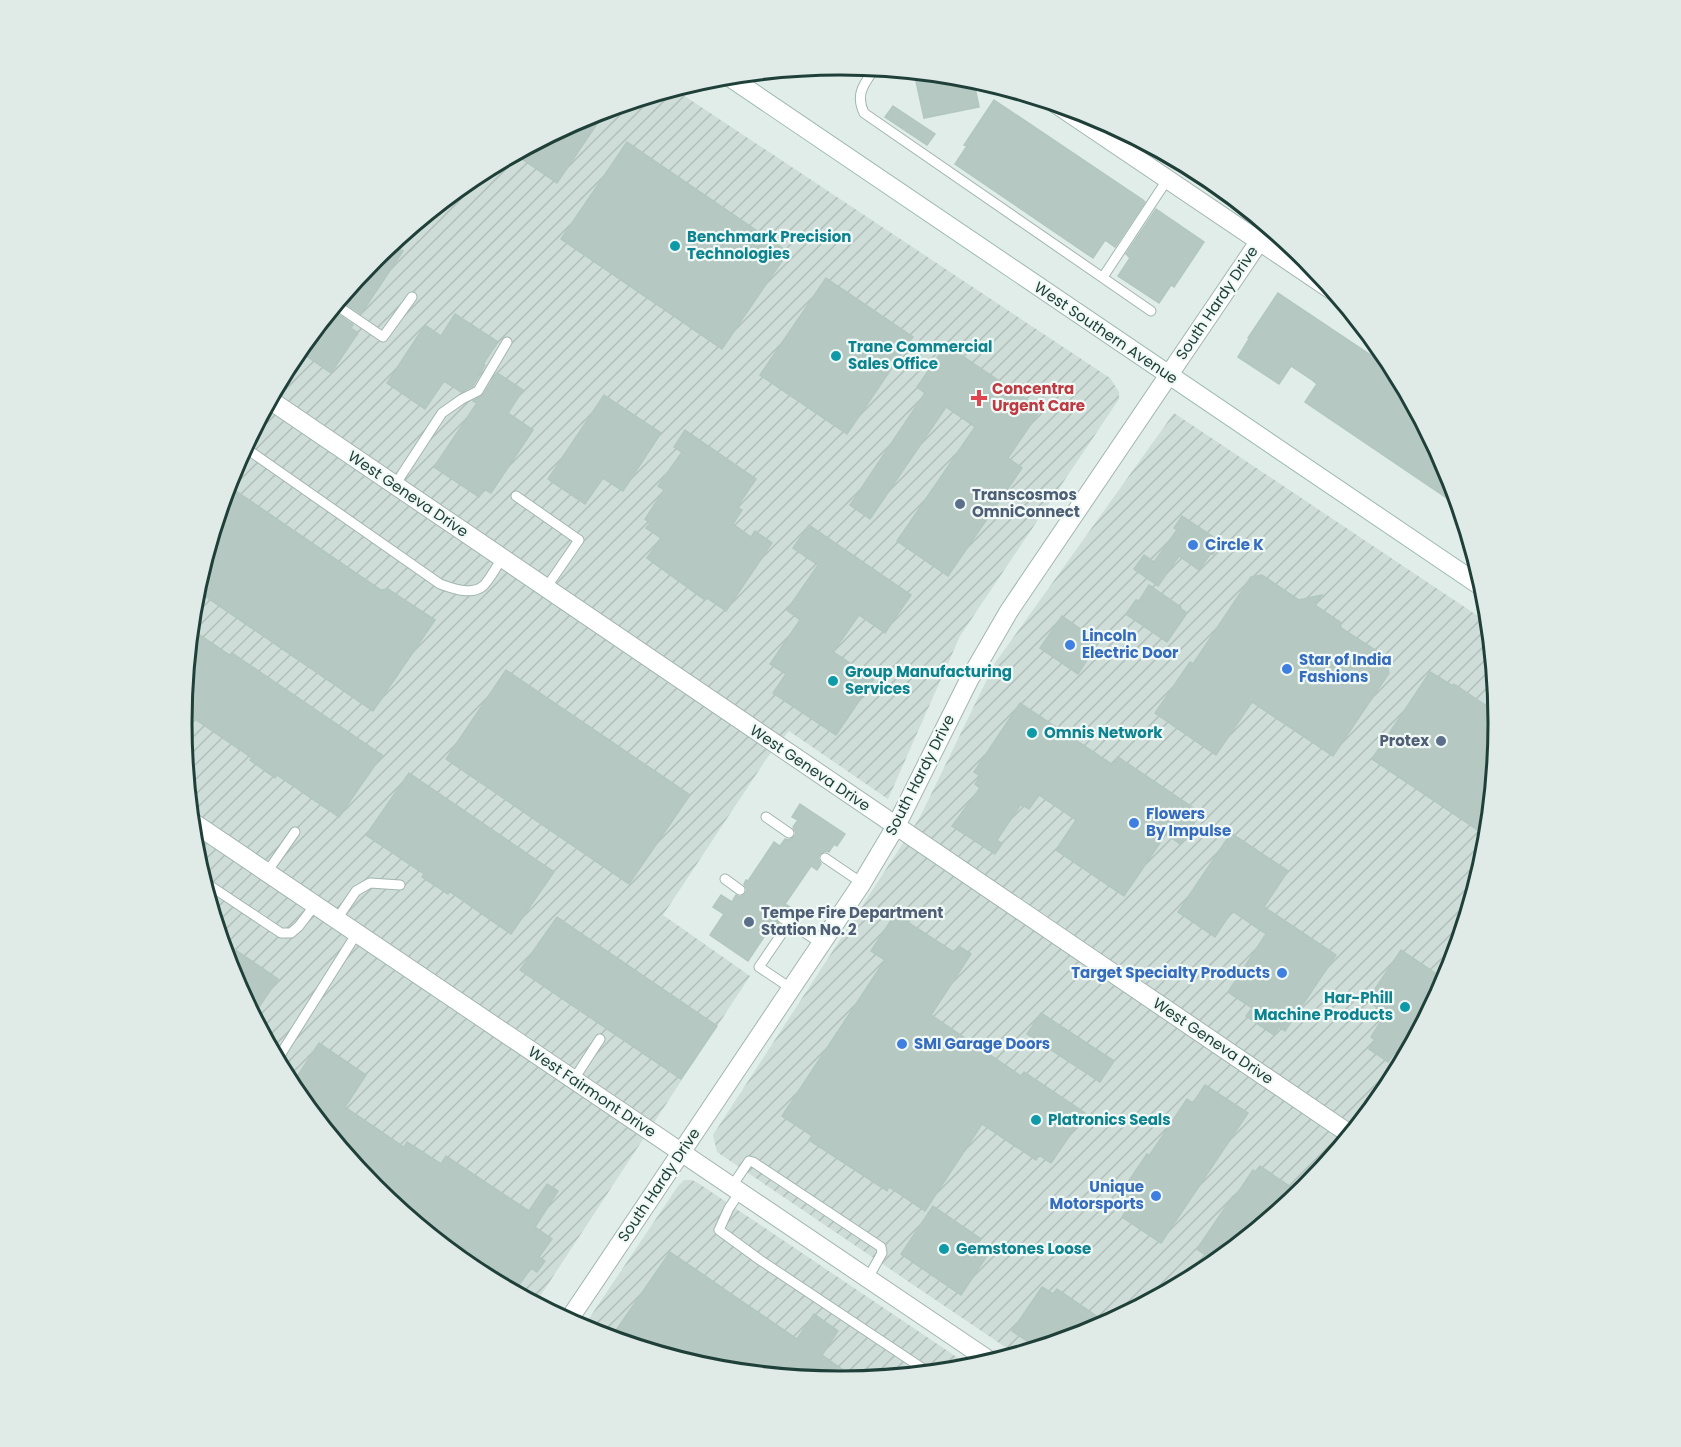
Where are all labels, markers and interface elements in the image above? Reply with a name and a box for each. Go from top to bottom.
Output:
place label: Benchmark Precision Technologies [687,226,851,264]
marker: Benchmark Precision Technologies [668,239,682,253]
street label: South Hardy Drive [1171,242,1263,364]
street label: West Southern Avenue [1030,277,1182,389]
place label: Trane Commercial Sales Office [848,336,993,374]
marker: Trane Commercial Sales Office [829,349,843,363]
place label: Concentra Urgent Care [992,378,1085,416]
marker: Concentra Urgent Care [970,389,988,407]
street label: West Geneva Drive [344,445,473,542]
place label: Transcosmos OmniConnect [972,484,1080,522]
marker: Transcosmos OmniConnect [953,497,967,511]
place label: Circle K [1205,534,1264,555]
marker: Circle K [1186,538,1200,552]
place label: Lincoln Electric Door [1082,625,1179,663]
marker: Lincoln Electric Door [1063,638,1077,652]
place label: Star of India Fashions [1299,649,1392,687]
place label: Group Manufacturing Services [845,661,1012,699]
marker: Star of India Fashions [1280,662,1294,676]
marker: Group Manufacturing Services [826,674,840,688]
street label: South Hardy Drive [880,711,959,839]
street label: West Geneva Drive [746,719,875,816]
place label: Omnis Network [1044,722,1163,743]
marker: Omnis Network [1025,726,1039,740]
place label: Protex [1380,730,1429,751]
marker: Protex [1434,734,1448,748]
place label: Flowers By Impulse [1146,803,1231,841]
marker: Flowers By Impulse [1127,816,1141,830]
place label: Tempe Fire Department Station No. 2 [761,902,943,940]
marker: Tempe Fire Department Station No. 2 [742,915,756,929]
place label: Target Specialty Products [1071,962,1270,983]
marker: Target Specialty Products [1275,966,1289,980]
place label: Har-Phill Machine Products [1254,987,1393,1025]
street label: West Geneva Drive [1149,992,1278,1089]
marker: Har-Phill Machine Products [1398,1000,1412,1014]
place label: SMI Garage Doors [914,1033,1050,1054]
marker: SMI Garage Doors [895,1037,909,1051]
street label: West Fairmont Drive [524,1041,660,1142]
place label: Platronics Seals [1048,1109,1171,1130]
marker: Platronics Seals [1029,1113,1043,1127]
street label: South Hardy Drive [613,1124,705,1246]
place label: Unique Motorsports [1050,1176,1144,1214]
marker: Unique Motorsports [1149,1189,1163,1203]
place label: Gemstones Loose [956,1238,1091,1259]
marker: Gemstones Loose [937,1242,951,1256]

